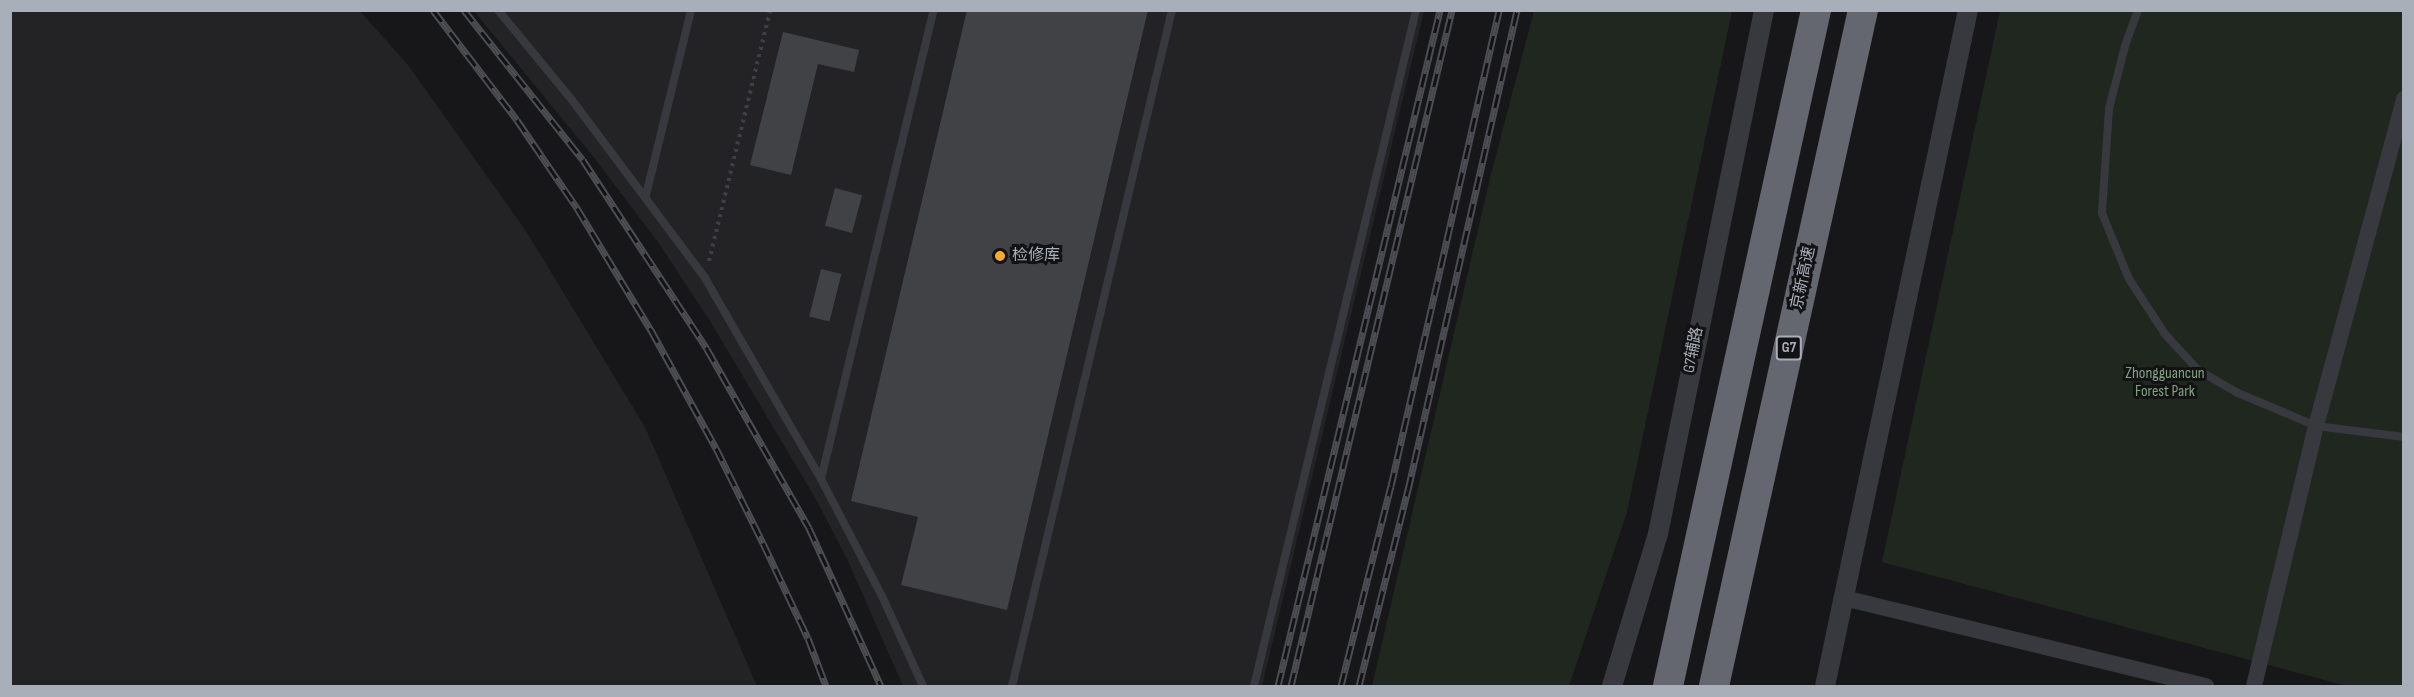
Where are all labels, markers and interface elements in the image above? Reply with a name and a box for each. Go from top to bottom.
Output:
street label: 京新高速 [1788,245,1820,311]
place label: 检修库 [1012,246,1060,266]
marker: 检修库 [993,249,1007,263]
street label: G7辅路 [1680,325,1708,375]
road number: G7 [1776,336,1802,360]
park label: Zhongguancun Forest Park [2125,364,2205,402]

